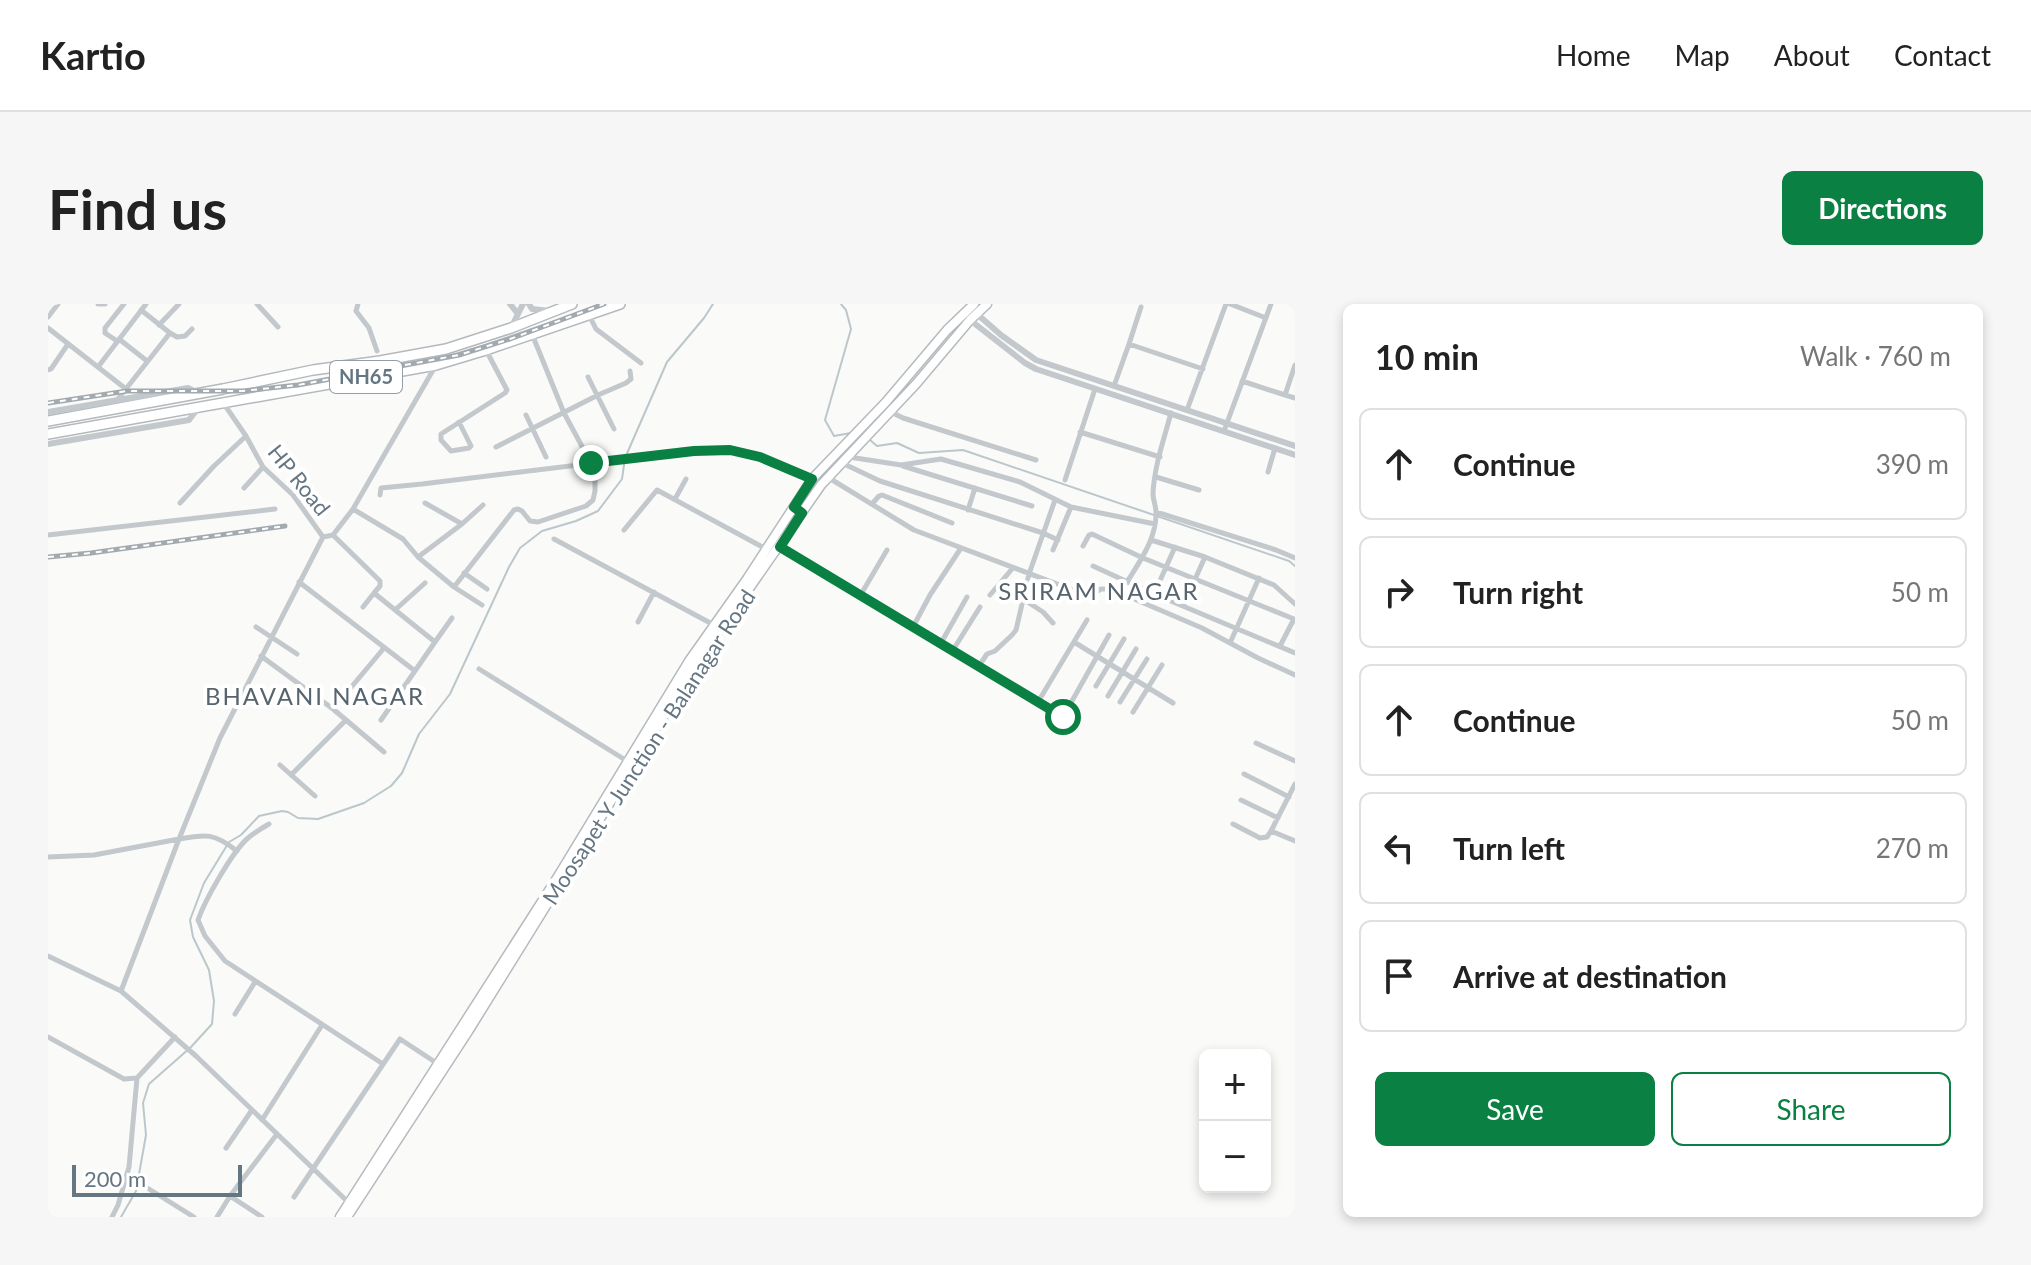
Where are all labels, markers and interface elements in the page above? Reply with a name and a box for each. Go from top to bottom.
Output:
text: Kartio [40,32,146,78]
text: Home [1556,38,1631,72]
text: Map [1675,38,1730,72]
text: About [1774,38,1850,72]
text: Contact [1894,38,1991,72]
button: Directions [1782,171,1983,245]
text: Find us [48,175,227,242]
text: 10 min [1375,336,1479,377]
text: Walk · 760 m [1800,340,1951,372]
road number: NH65 [330,361,402,393]
street label: HP Road [263,439,336,521]
icon: ahead [1377,442,1421,486]
route end [573,445,609,481]
text: Continue [1453,446,1576,482]
text: 390 m [1876,448,1949,480]
icon: right [1377,570,1421,614]
text: Turn right [1453,574,1583,610]
district label: SRIRAM NAGAR [998,576,1200,605]
text: 50 m [1891,576,1949,608]
street label: Moosapet Y Junction - Balanagar Road [536,584,761,909]
district label: BHAVANI NAGAR [205,681,425,710]
icon: ahead [1377,698,1421,742]
route start [1045,699,1081,735]
text: Continue [1453,702,1576,738]
text: 50 m [1891,704,1949,736]
icon: left [1377,826,1421,870]
text: Turn left [1453,830,1565,866]
text: 270 m [1876,832,1949,864]
icon: arrive [1377,954,1421,998]
text: Arrive at destination [1453,958,1727,994]
map controls [1199,1049,1271,1193]
button: + [1199,1049,1271,1121]
button: Save [1375,1072,1655,1146]
button: Share [1671,1072,1951,1146]
button: − [1199,1121,1271,1193]
scale bar [72,1161,242,1197]
text: 200 m [84,1165,146,1192]

